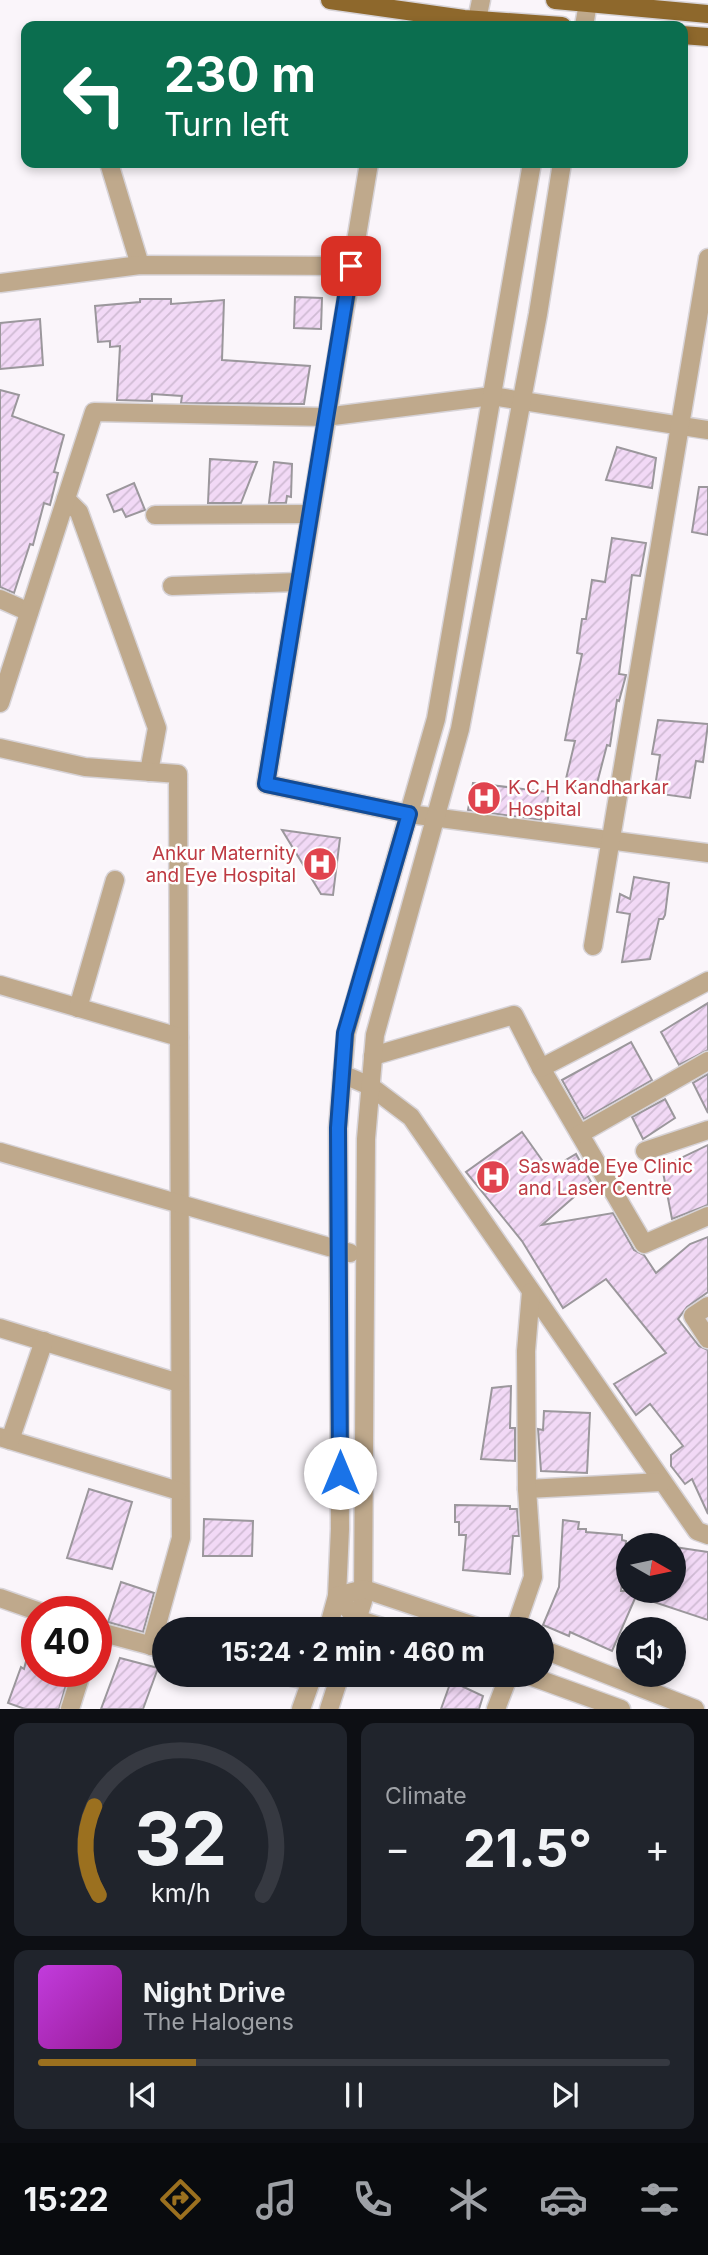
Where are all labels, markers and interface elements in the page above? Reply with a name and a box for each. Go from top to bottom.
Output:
text: 230 m [164,45,316,104]
icon: left [49,49,140,140]
text: Turn left [164,105,289,144]
pin [321,236,381,296]
icon: arrive [332,247,370,285]
place label: K C H Kandharkar Hospital [508,776,669,821]
hospital icon: K C H Kandharkar Hospital [465,779,503,817]
place label: Ankur Maternity and Eye Hospital [146,842,296,887]
hospital icon: Ankur Maternity and Eye Hospital [301,845,339,883]
place label: Saswade Eye Clinic and Laser Centre [518,1155,693,1200]
hospital icon: Saswade Eye Clinic and Laser Centre [474,1158,512,1196]
position arrow [303,1436,377,1510]
north arrow [616,1533,686,1603]
map controls [616,1533,686,1687]
speed limit sign: 40 [21,1596,112,1687]
button: sound [616,1617,686,1687]
text: 15:24 · 2 min · 460 m [221,1636,485,1667]
text: Climate [385,1782,467,1810]
text: 32 [134,1795,227,1884]
text: 21.5° [463,1817,592,1880]
text: − [385,1825,410,1871]
text: + [645,1825,670,1871]
text: km/h [151,1878,210,1908]
text: Night Drive [143,1977,285,2008]
text: The Halogens [143,2008,294,2036]
icon: previous [124,2076,162,2114]
icon: pause [335,2076,373,2114]
icon: next [546,2076,584,2114]
icon: directions [156,2175,205,2224]
icon: music [252,2175,301,2224]
icon: phone [348,2175,397,2224]
icon: climate [444,2175,493,2224]
icon: car [539,2175,588,2224]
icon: filters [635,2175,684,2224]
text: 15:22 [23,2180,109,2219]

